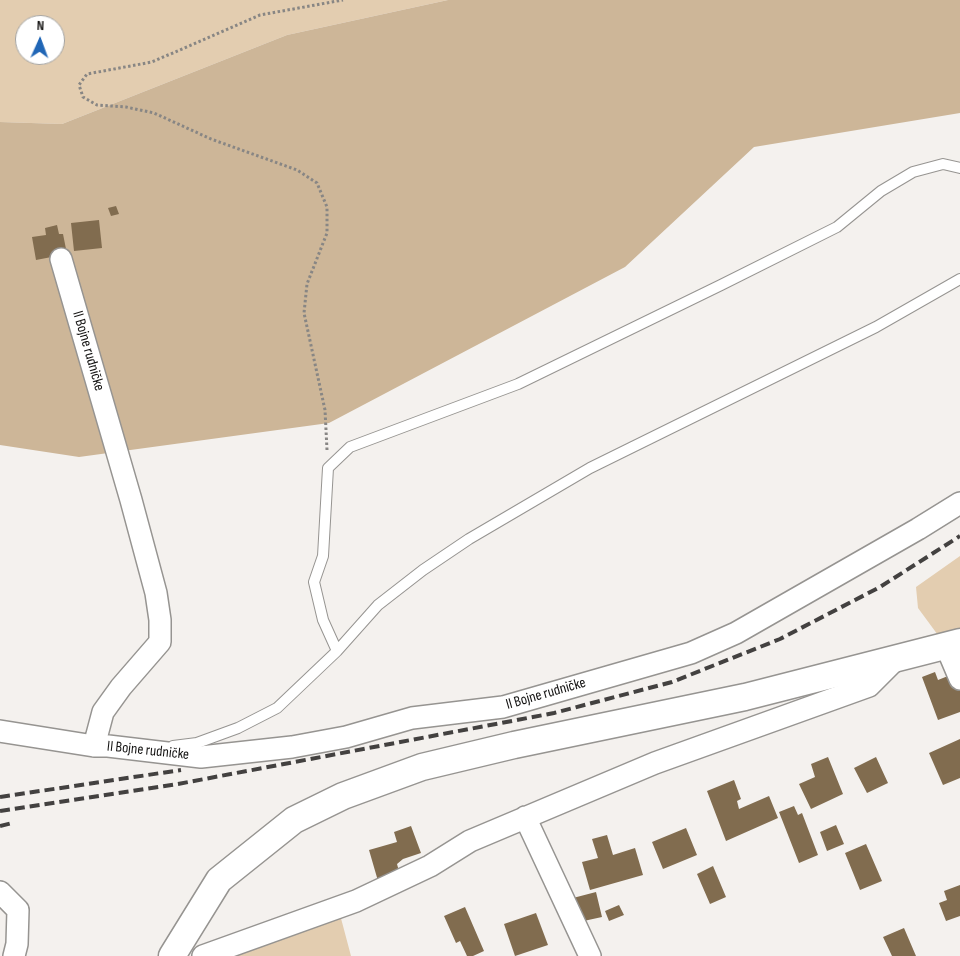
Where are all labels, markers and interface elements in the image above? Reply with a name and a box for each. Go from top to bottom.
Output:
north arrow [15,15,65,65]
text: N [36,17,45,34]
street label: II Bojne rudničke [68,309,108,393]
street label: II Bojne rudničke [504,674,588,714]
street label: II Bojne rudničke [106,738,190,764]

